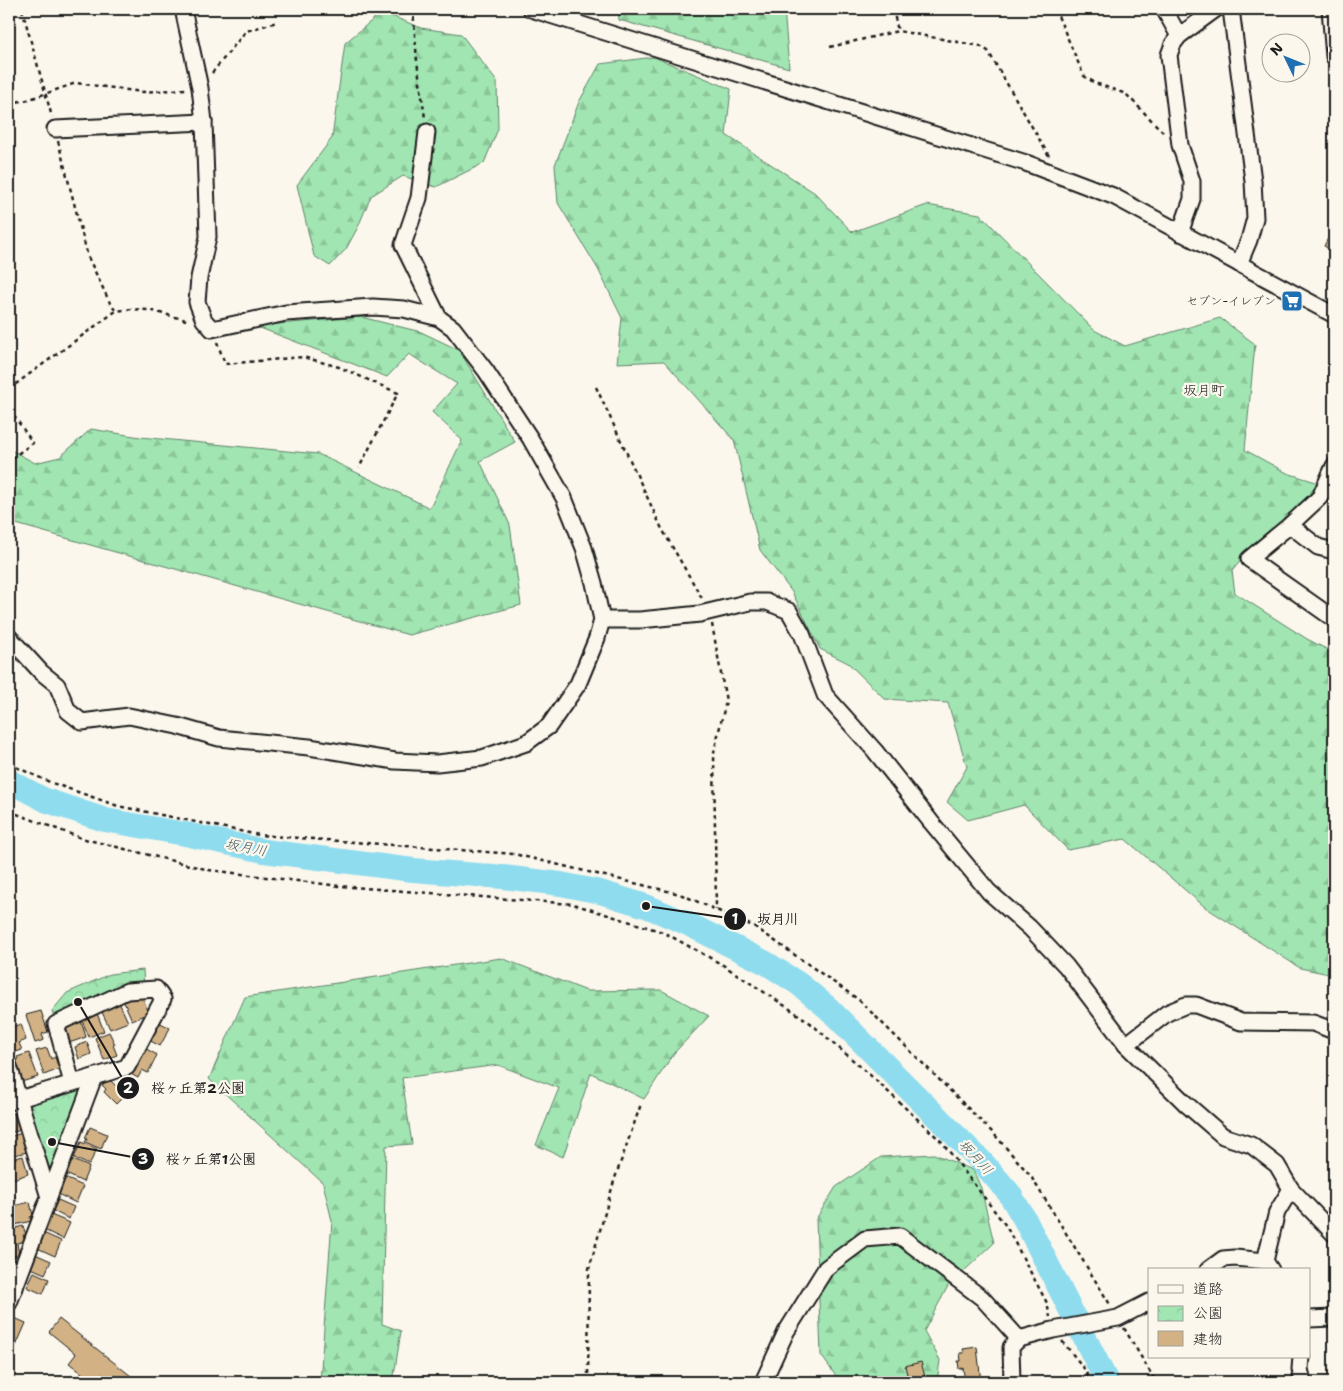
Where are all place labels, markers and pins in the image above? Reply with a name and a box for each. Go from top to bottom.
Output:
supermarket icon: セブン-イレブン [1280,289,1304,313]
place label: セブン-イレブン [1186,293,1276,309]
callout: 坂月川 [722,904,809,933]
callout: 桜ヶ丘第2公園 [116,1074,255,1103]
callout: 桜ヶ丘第1公園 [131,1144,266,1173]

